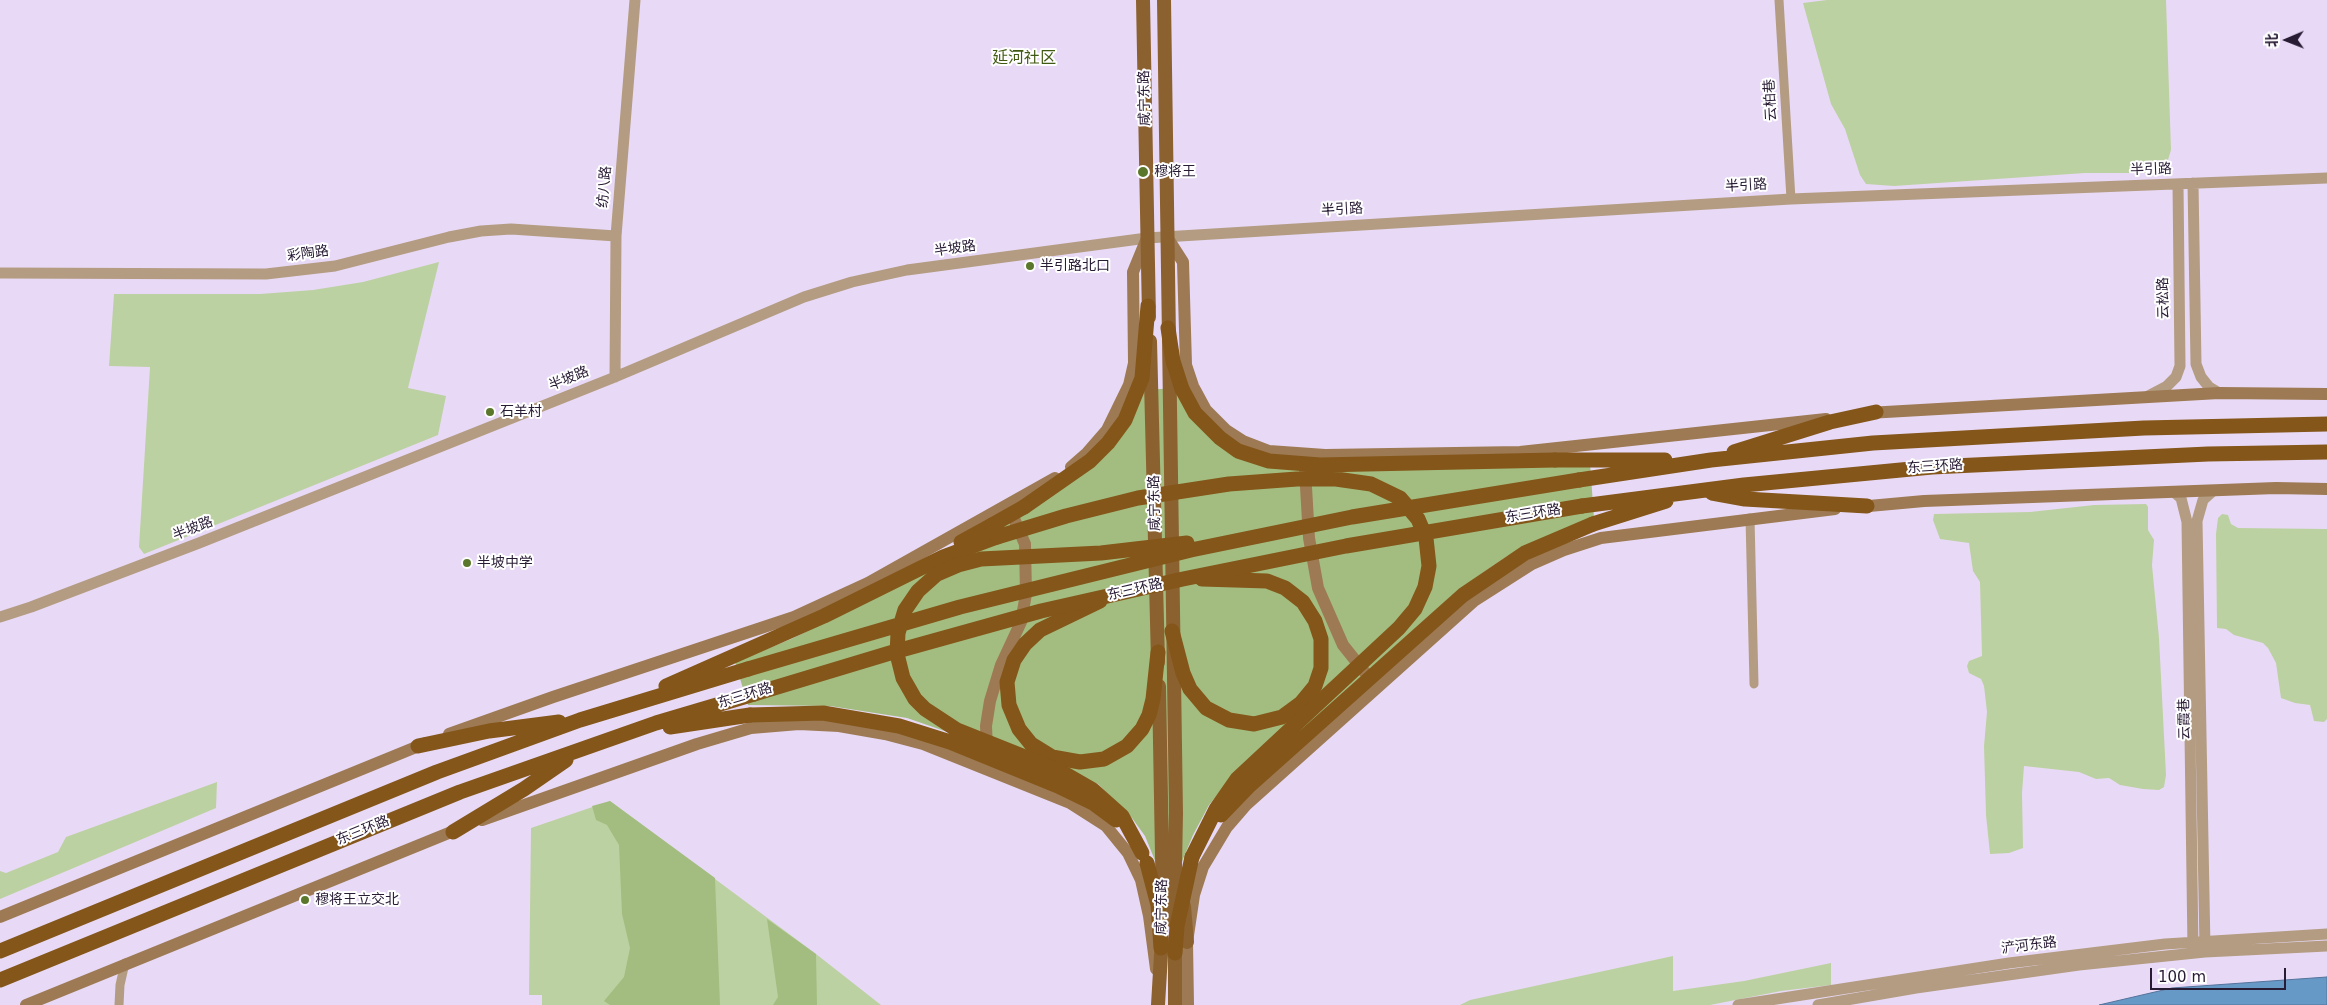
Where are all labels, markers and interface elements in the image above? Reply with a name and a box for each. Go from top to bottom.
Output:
north arrow [2262,15,2312,65]
text: 北 [2264,33,2280,47]
district label: 延河社区 [992,49,1056,69]
street label: 咸宁东路 [1136,70,1154,126]
street label: 云柏巷 [1762,79,1780,121]
street label: 半引路 [2130,161,2172,179]
place label: 穆将王 [1154,164,1196,180]
street label: 纺八路 [595,165,615,209]
marker: 穆将王 [1136,165,1150,179]
street label: 半引路 [1725,177,1767,195]
street label: 半引路 [1321,201,1363,219]
street label: 半坡路 [933,238,977,260]
street label: 彩陶路 [286,243,330,265]
place label: 半引路北口 [1040,258,1110,274]
marker: 半引路北口 [1024,260,1036,272]
street label: 云松路 [2155,277,2173,319]
street label: 半坡路 [546,363,592,395]
place label: 石羊村 [500,404,542,420]
marker: 石羊村 [484,406,496,418]
street label: 东三环路 [1906,457,1964,477]
street label: 咸宁东路 [1146,475,1164,531]
street label: 东三环路 [1504,501,1562,527]
street label: 半坡路 [170,514,216,544]
place label: 半坡中学 [477,555,533,571]
marker: 半坡中学 [461,557,473,569]
street label: 东三环路 [1106,576,1164,604]
street label: 东三环路 [716,680,774,712]
street label: 云霞巷 [2176,698,2194,740]
street label: 东三环路 [334,813,392,849]
street label: 咸宁东路 [1153,879,1171,935]
place label: 穆将王立交北 [315,892,399,908]
marker: 穆将王立交北 [299,894,311,906]
street label: 浐河东路 [2000,934,2058,958]
scale bar [2152,958,2288,990]
text: 100 m [2158,968,2206,986]

